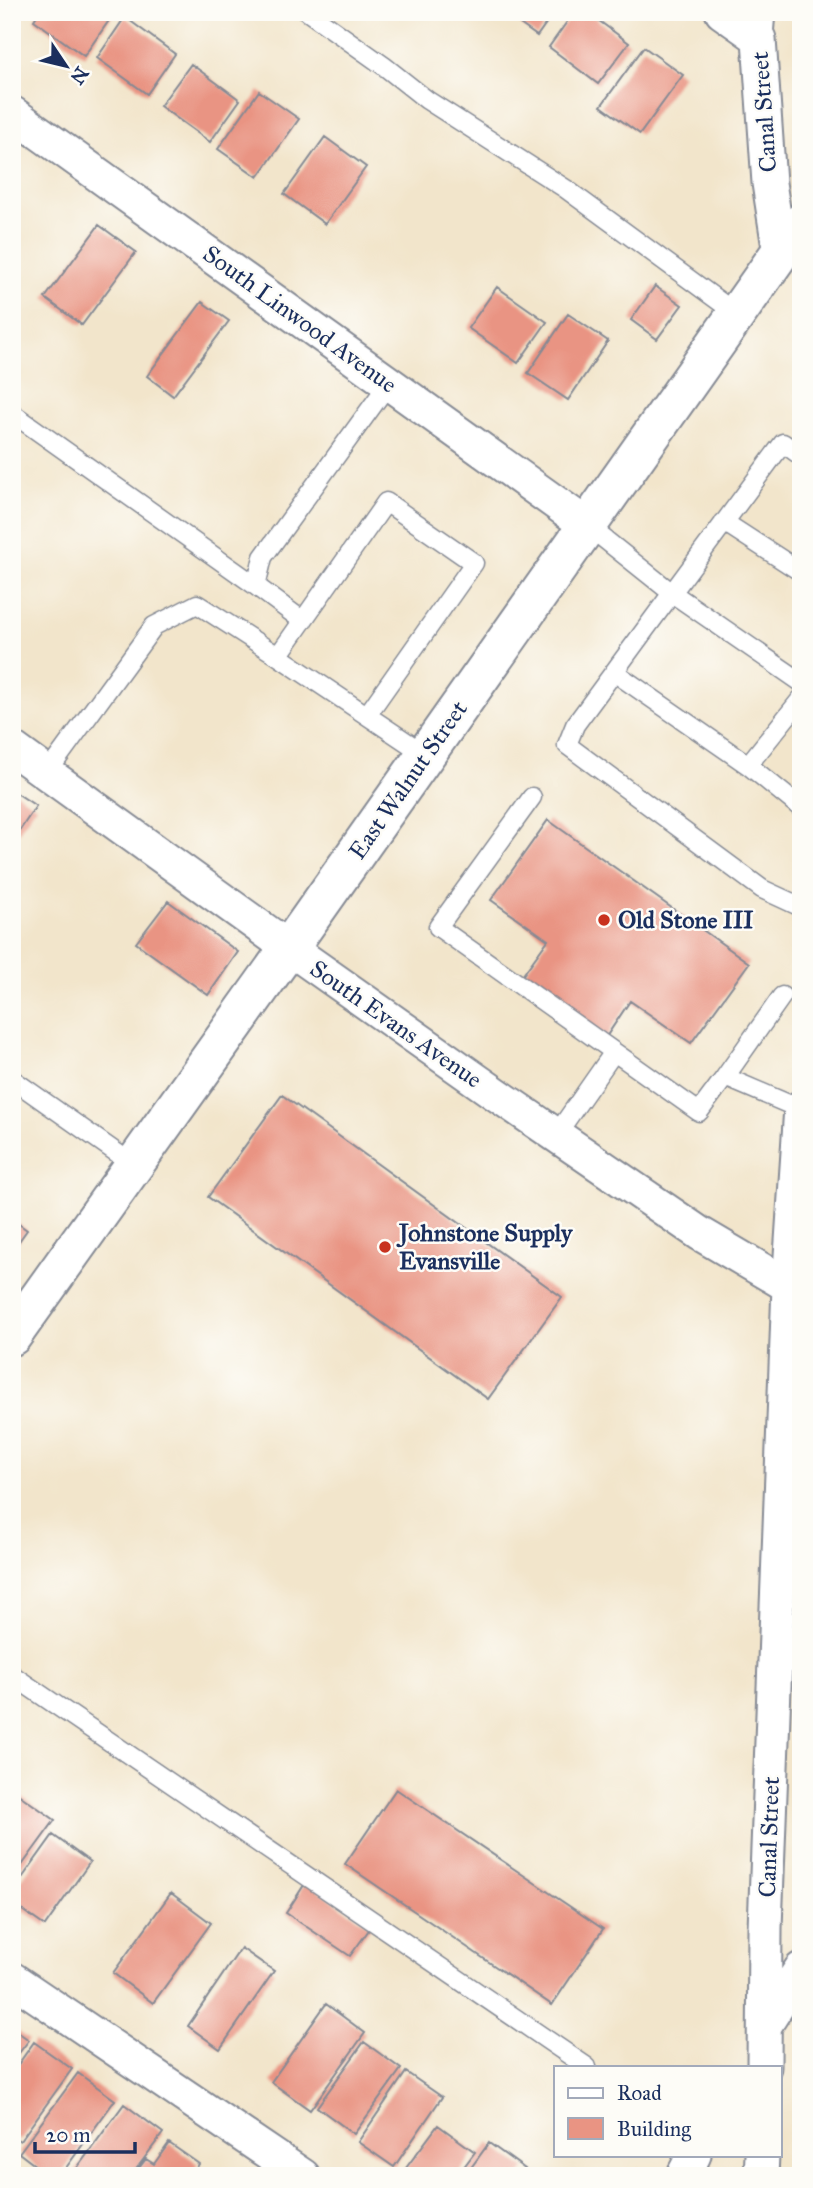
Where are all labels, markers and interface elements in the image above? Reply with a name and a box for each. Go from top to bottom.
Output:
north arrow [32,32,102,102]
street label: Canal Street [745,50,783,173]
text: N [65,62,94,89]
street label: South Linwood Avenue [197,239,403,399]
street label: East Walnut Street [342,694,474,865]
place label: Old Stone III [618,905,754,935]
marker: Old Stone III [596,912,612,928]
street label: South Evans Avenue [304,953,488,1095]
place label: Johnstone Supply Evansville [396,1218,574,1276]
marker: Johnstone Supply Evansville [377,1239,393,1255]
street label: Canal Street [752,1776,786,1898]
legend [554,2066,782,2156]
text: Road [617,2080,662,2106]
scale bar [35,2111,135,2155]
text: Building [617,2116,691,2142]
text: 20 m [46,2122,91,2148]

